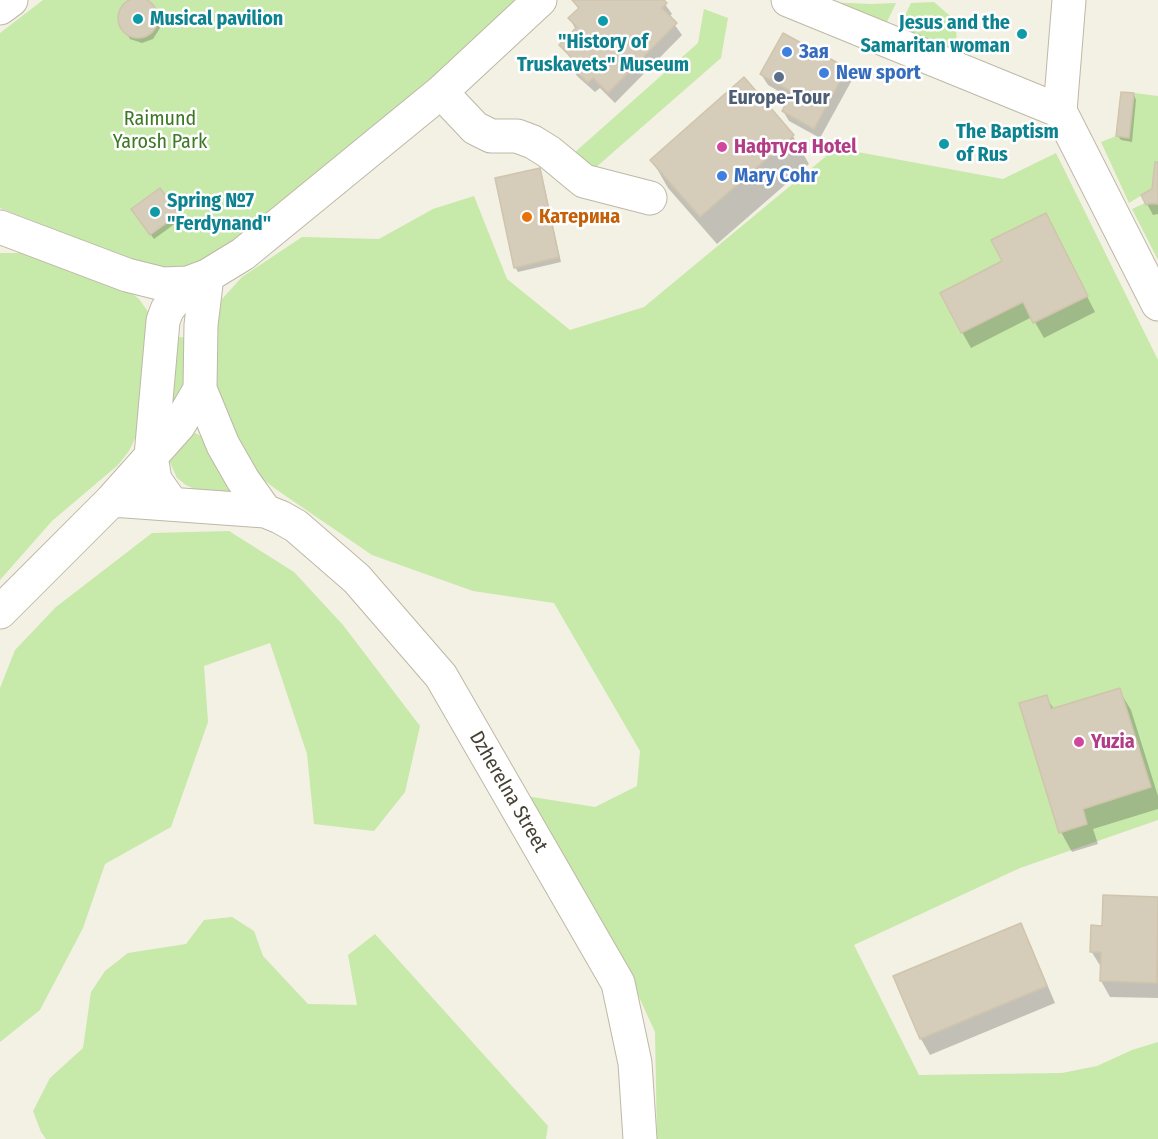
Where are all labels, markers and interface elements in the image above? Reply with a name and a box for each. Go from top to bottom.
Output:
place label: Musical pavilion [150,7,283,31]
place label: Jesus and the Samaritan woman [860,11,1010,58]
marker: Musical pavilion [131,12,145,26]
marker: "History of Truskavets" Museum [596,14,610,28]
marker: Jesus and the Samaritan woman [1015,27,1029,41]
place label: "History of Truskavets" Museum [517,30,689,77]
place label: Зая [799,40,829,64]
marker: Зая [780,45,794,59]
place label: New sport [836,61,921,85]
marker: New sport [817,66,831,80]
marker: Europe-Tour [772,70,786,84]
place label: Europe-Tour [728,86,830,110]
park label: Raimund Yarosh Park [113,107,207,154]
place label: The Baptism of Rus [956,120,1059,167]
place label: Нафтуся Hotel [734,135,857,159]
marker: The Baptism of Rus [937,137,951,151]
marker: Нафтуся Hotel [715,140,729,154]
place label: Mary Cohr [734,164,818,188]
marker: Mary Cohr [715,169,729,183]
place label: Spring №7 "Ferdynand" [167,189,271,236]
marker: Spring №7 "Ferdynand" [148,205,162,219]
place label: Катерина [539,205,620,229]
marker: Катерина [520,210,534,224]
street label: Dzherelna Street [464,727,552,857]
place label: Yuzia [1091,730,1135,754]
marker: Yuzia [1072,735,1086,749]

